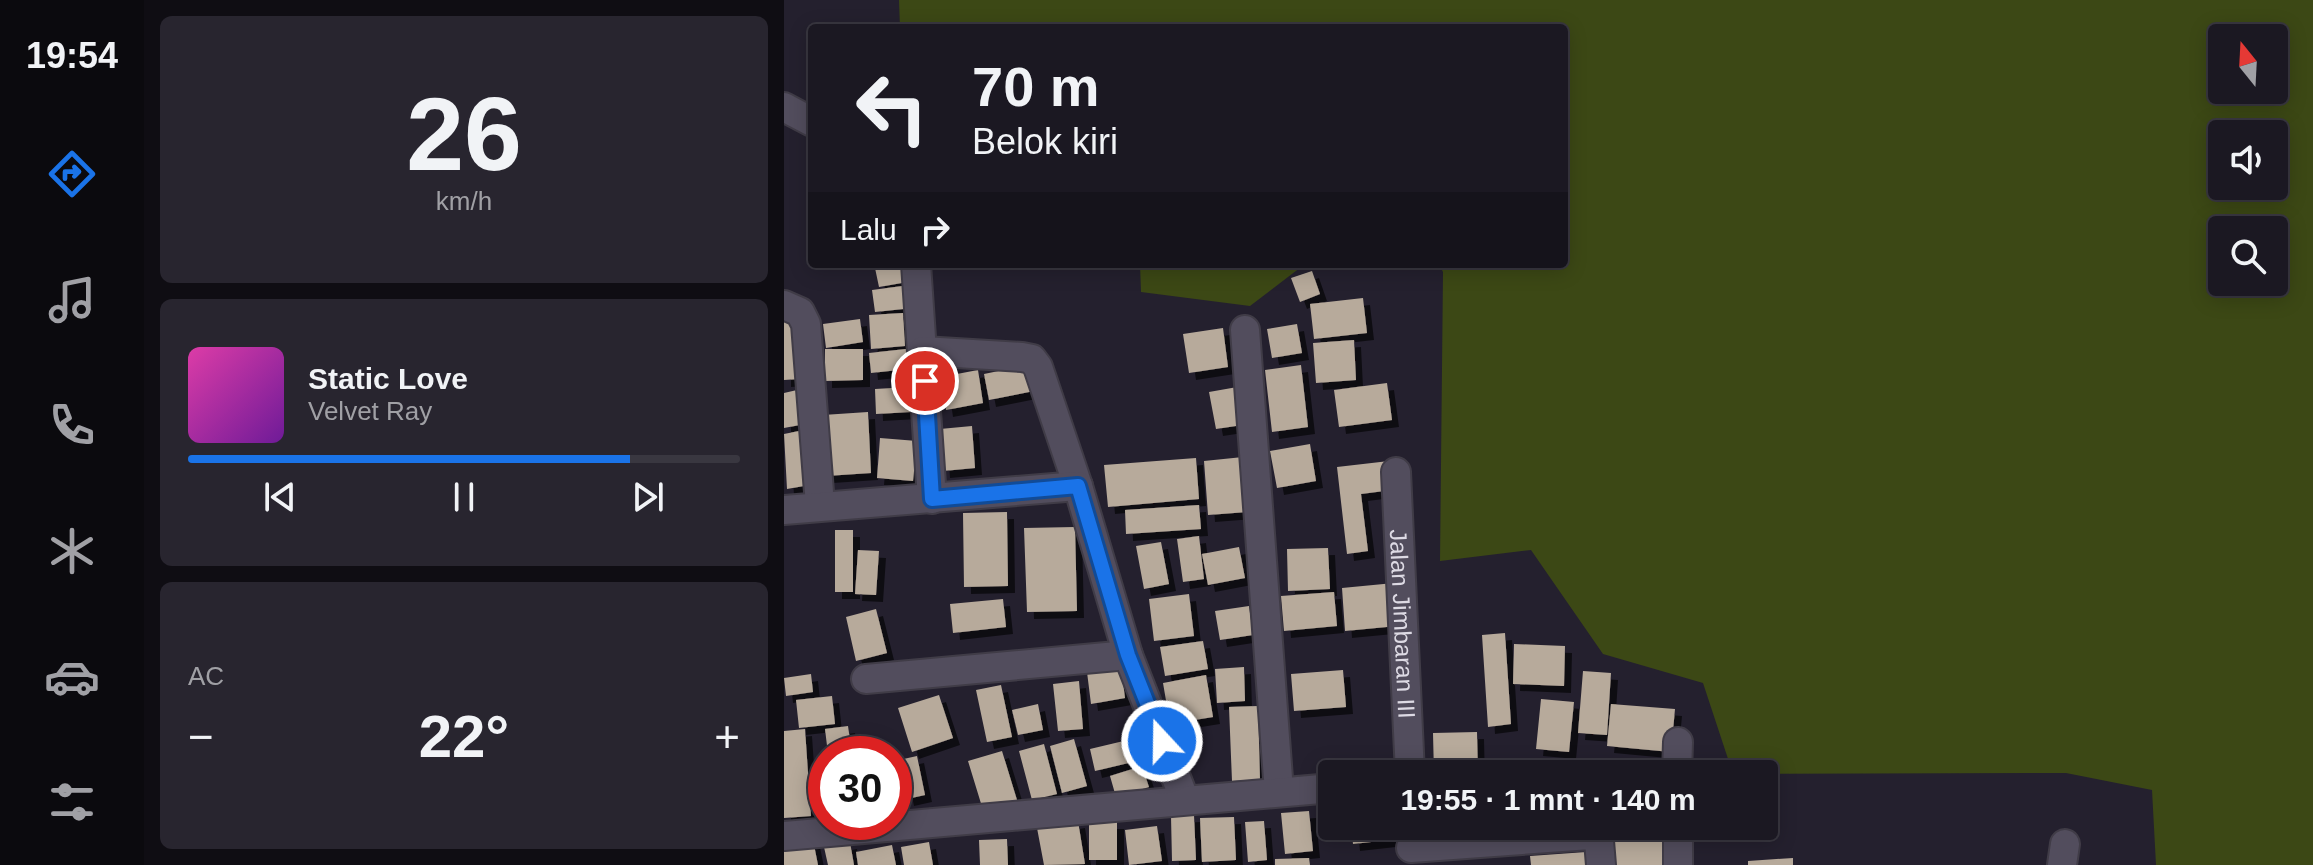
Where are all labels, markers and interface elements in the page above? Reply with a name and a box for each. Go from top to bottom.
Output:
north arrow [2208,24,2288,104]
map controls [2208,24,2288,296]
text: 19:54 [26,35,118,76]
text: 70 m [972,55,1100,118]
icon: left [840,56,944,160]
text: 26 [406,76,522,192]
button: sound [2208,120,2288,200]
text: Belok kiri [972,121,1118,162]
icon: directions [44,146,100,202]
text: km/h [436,186,492,216]
icon: right [913,208,957,252]
text: Lalu [840,213,897,246]
button: search [2208,216,2288,296]
icon: music [44,272,100,328]
pin [891,347,959,415]
icon: arrive [903,359,947,403]
text: Static Love [308,362,468,395]
text: Velvet Ray [308,396,432,426]
icon: phone [44,397,100,453]
icon: previous [258,475,302,519]
icon: pause [442,475,486,519]
icon: next [626,475,670,519]
icon: climate [44,523,100,579]
street label: Jalan Jimbaran III [1385,529,1421,719]
icon: car [44,649,100,705]
text: AC [188,661,224,691]
position arrow [1120,699,1204,783]
text: 22° [419,703,509,770]
text: − [188,712,214,761]
text: + [714,712,740,761]
speed limit sign: 30 [808,736,912,840]
icon: filters [44,774,100,830]
text: 19:55 · 1 mnt · 140 m [1400,783,1696,816]

